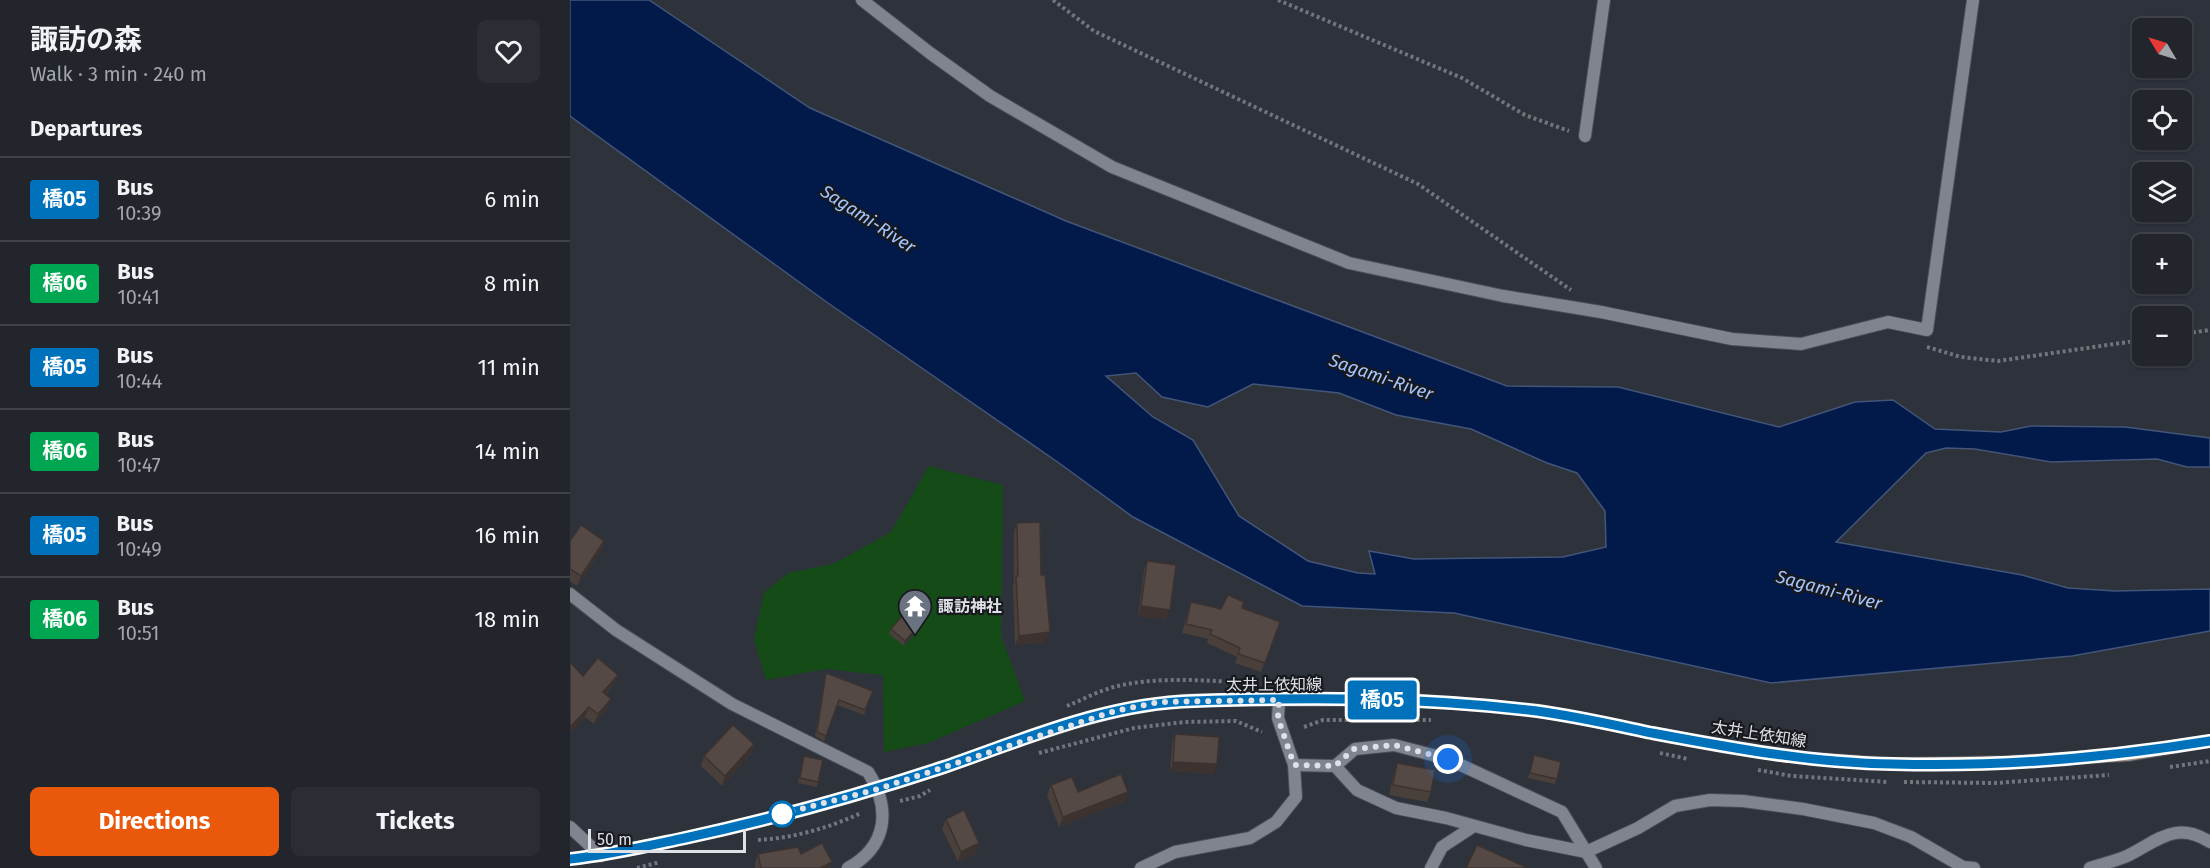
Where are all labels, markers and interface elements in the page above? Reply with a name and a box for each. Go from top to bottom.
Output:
north arrow [2132,18,2192,78]
map controls [2132,18,2192,366]
button: heart [477,20,540,83]
text: 諏訪の森 [30,23,142,56]
text: Walk · 3 min · 240 m [30,62,207,86]
button: locate [2132,90,2192,150]
text: Departures [30,115,142,142]
button: layers [2132,162,2192,222]
text: Bus [117,174,153,201]
water label: Sagami-River [816,180,921,258]
text: 橋05 [42,186,87,212]
text: 6 min [484,186,540,213]
text: 10:39 [117,201,162,225]
button: + [2132,234,2192,294]
text: Bus [117,258,154,285]
text: 橋06 [42,270,87,296]
text: 8 min [484,270,540,297]
text: 10:41 [117,285,160,309]
button: − [2132,306,2192,366]
text: Bus [117,342,153,369]
water label: Sagami-River [1325,349,1437,405]
text: 橋05 [42,354,87,380]
text: 11 min [477,354,540,381]
text: 10:44 [117,369,162,393]
text: Bus [117,426,154,453]
text: 橋06 [42,438,87,464]
text: 14 min [475,438,540,465]
text: 10:47 [117,453,161,477]
text: Bus [117,510,153,537]
text: 橋05 [42,522,87,548]
text: 16 min [475,522,540,549]
text: 10:49 [117,537,162,561]
water label: Sagami-River [1773,565,1885,615]
temple icon: 諏訪神社 [897,588,933,635]
text: Bus [117,594,154,621]
place label: 諏訪神社 [938,597,1002,616]
text: 橋06 [42,606,87,632]
text: 18 min [475,606,540,633]
text: 10:51 [117,621,160,645]
street label: 太井上依知線 [1226,675,1322,694]
line badge: 橋05 [1348,680,1416,720]
text: 橋05 [1360,687,1404,713]
street label: 太井上依知線 [1710,717,1808,751]
your location [1433,744,1463,774]
button: Directions [30,787,279,856]
button: Tickets [291,787,540,856]
unlabelled marker [769,801,795,827]
scale bar [588,826,746,854]
text: 50 m [597,830,632,849]

